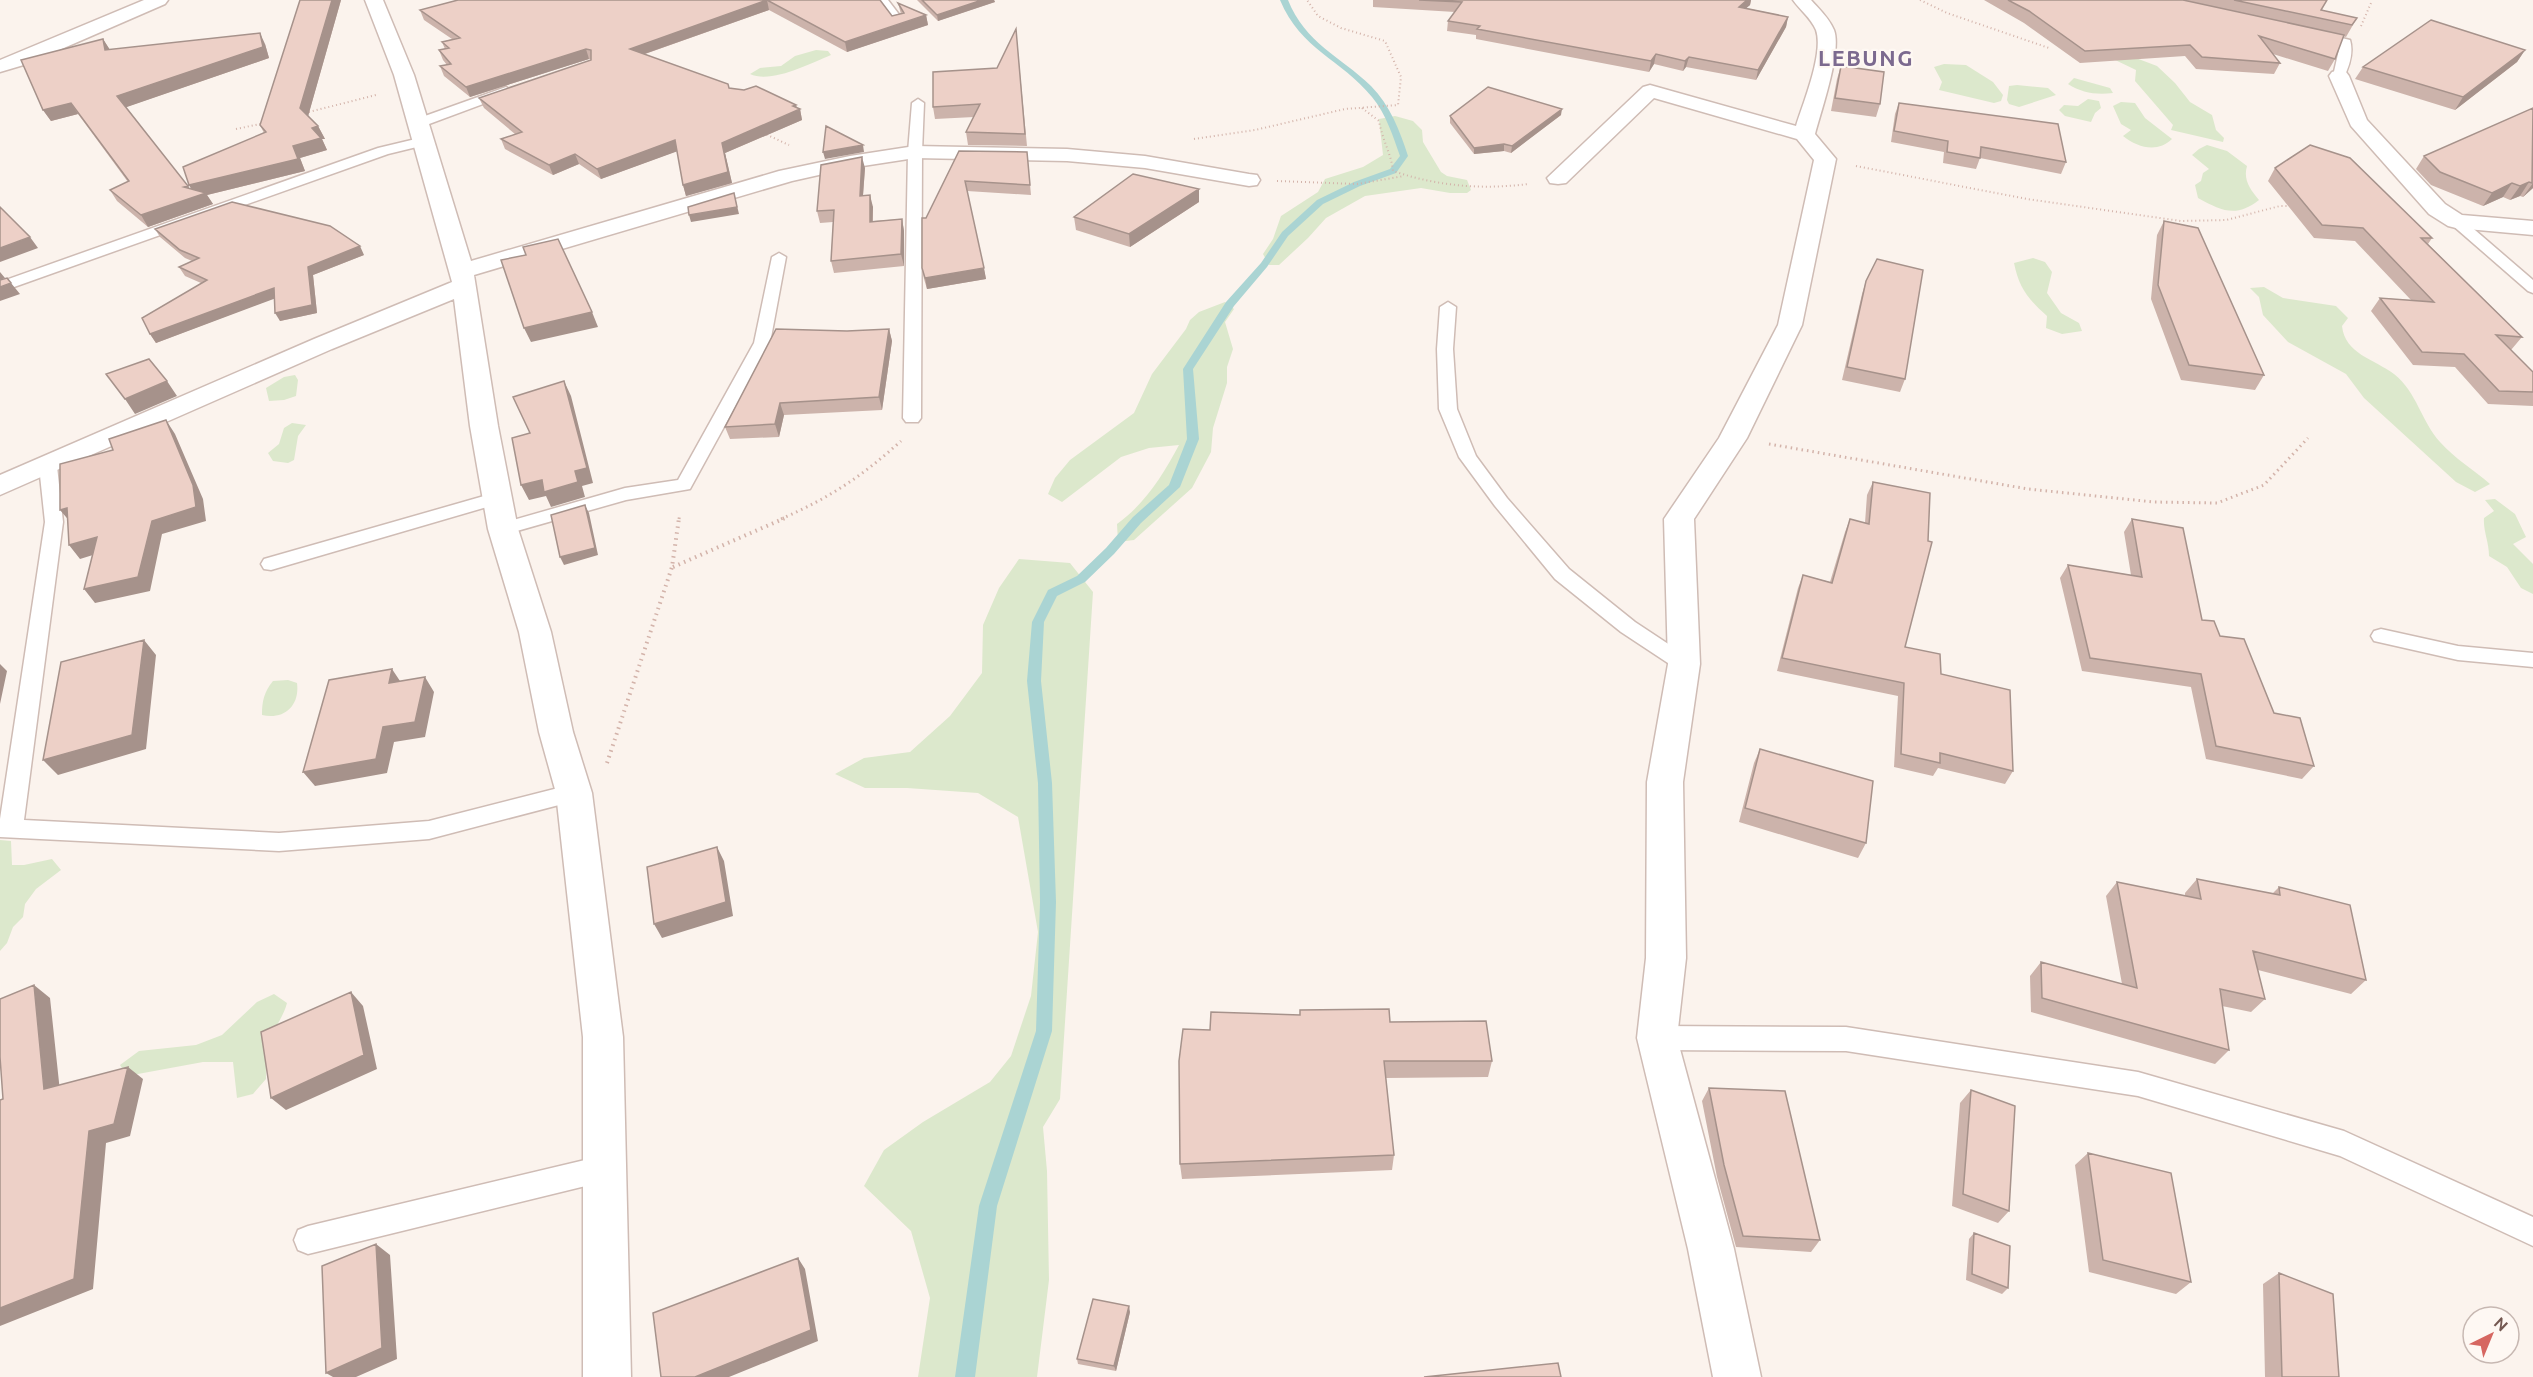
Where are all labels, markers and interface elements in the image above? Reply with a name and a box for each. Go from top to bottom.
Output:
district label: LEBUNG [1818,45,1914,70]
north arrow [2461,1305,2521,1365]
text: N [2491,1313,2512,1335]

